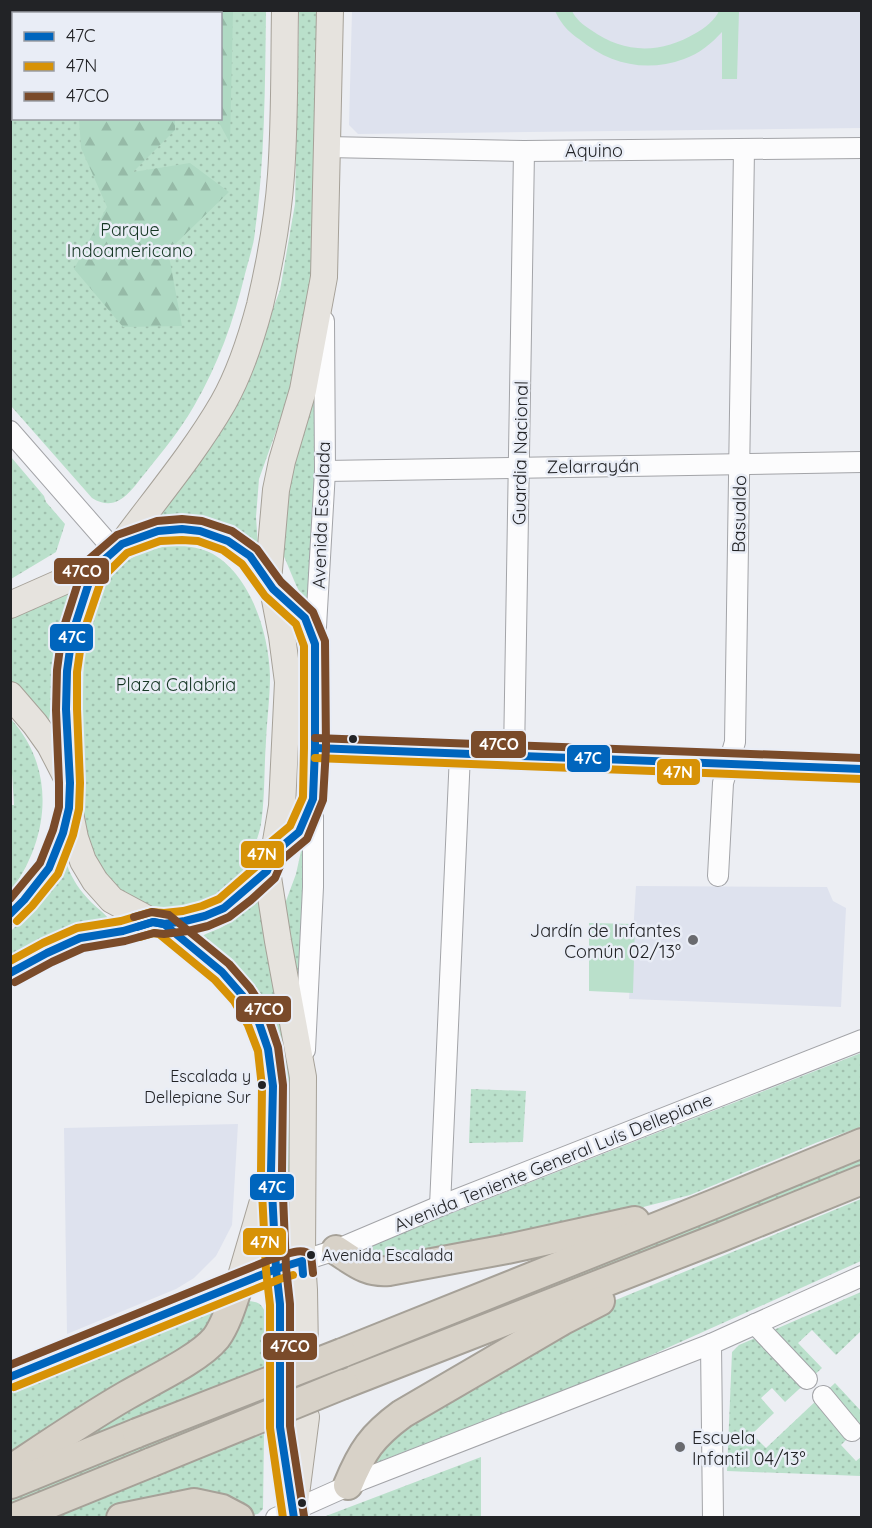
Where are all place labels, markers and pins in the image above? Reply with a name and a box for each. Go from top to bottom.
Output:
unlabelled marker [347,733,359,745]
place label: Jardín de Infantes Común 02/13° [530,919,681,963]
marker: Jardín de Infantes Común 02/13° [686,933,700,947]
place label: Escalada y Dellepiane Sur [144,1066,251,1107]
marker: Escalada y Dellepiane Sur [256,1079,268,1091]
place label: Avenida Escalada [322,1245,453,1265]
marker: Avenida Escalada [305,1249,317,1261]
place label: Escuela Infantil 04/13° [692,1426,805,1470]
marker: Escuela Infantil 04/13° [673,1440,687,1454]
unlabelled marker [296,1497,308,1509]

